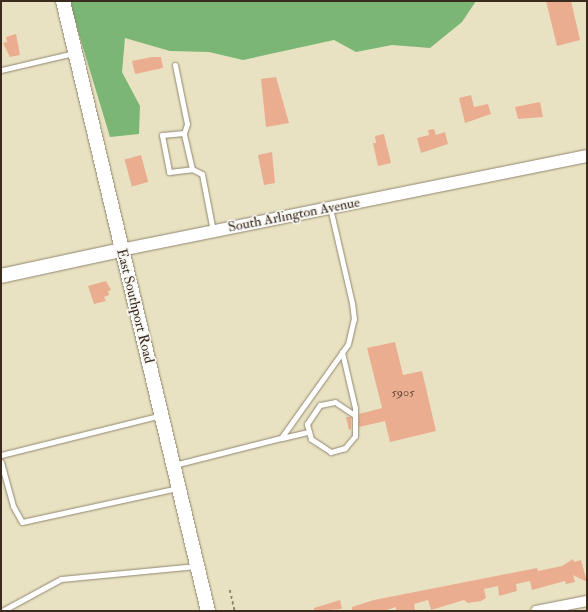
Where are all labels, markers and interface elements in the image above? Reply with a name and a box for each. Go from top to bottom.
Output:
street label: South Arlington Avenue [227,194,361,236]
street label: East Southport Road [113,247,157,365]
house number: 5905 [392,386,414,400]

